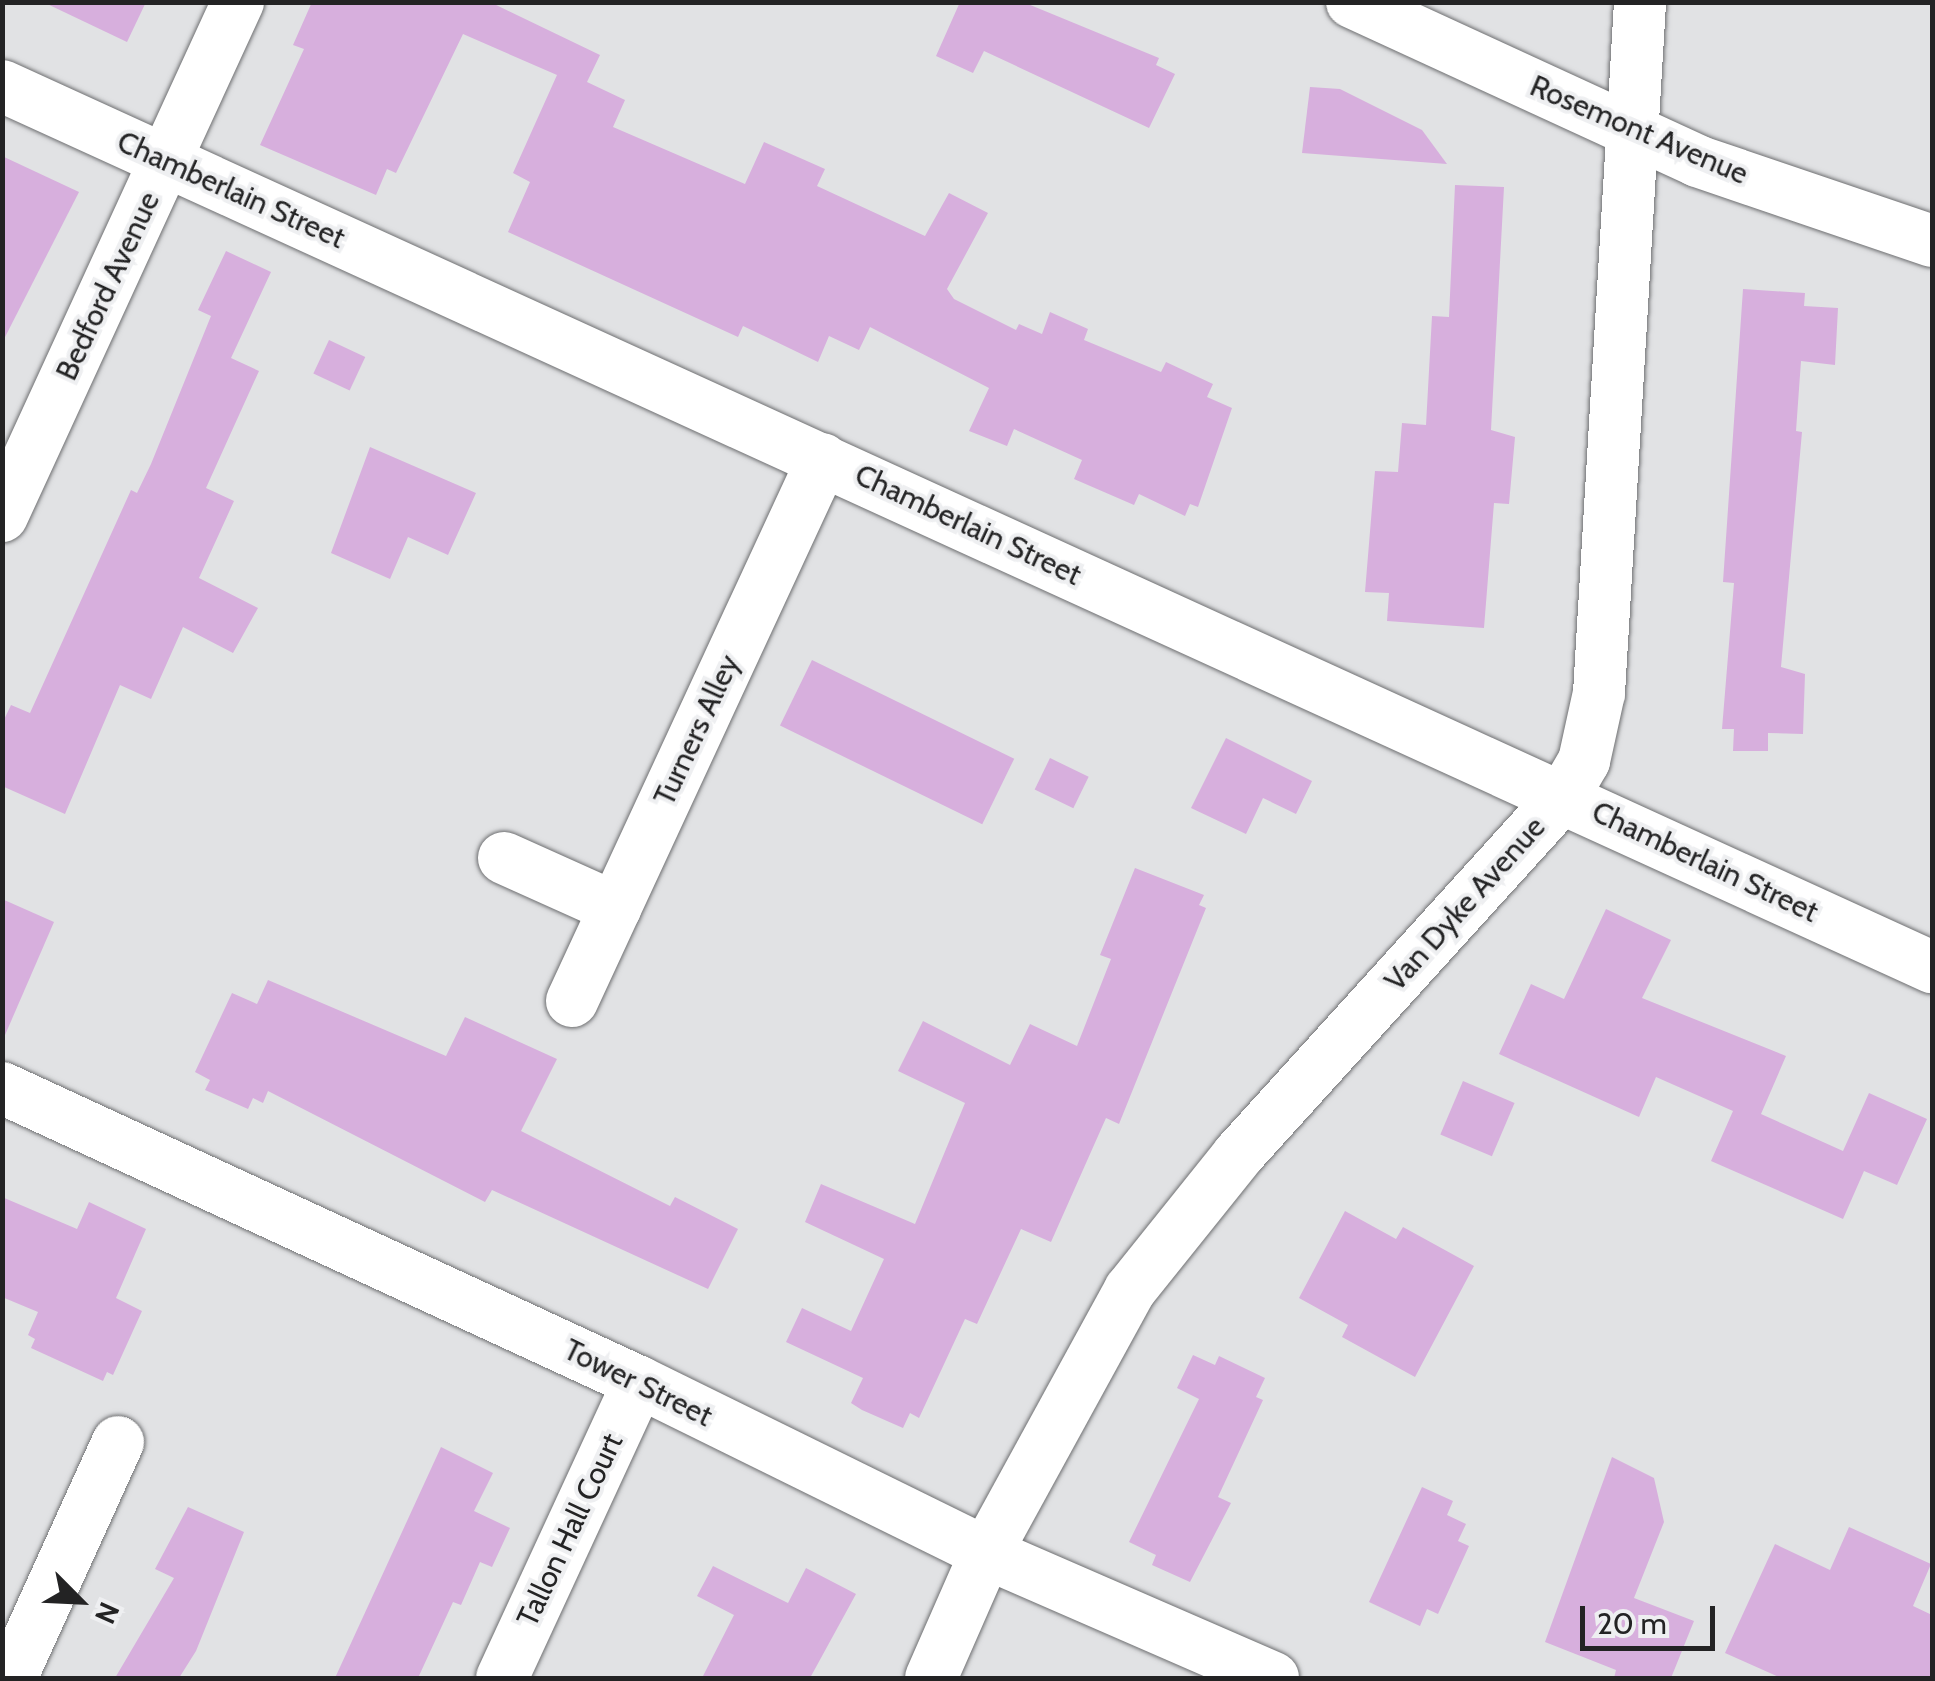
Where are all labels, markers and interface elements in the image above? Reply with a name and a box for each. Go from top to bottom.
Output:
street label: Rosemont Avenue [1525,68,1753,192]
street label: Chamberlain Street [112,124,350,256]
street label: Bedford Avenue [49,186,167,386]
street label: Chamberlain Street [849,457,1087,593]
street label: Turners Alley [646,649,748,811]
street label: Chamberlain Street [1586,794,1824,930]
street label: Van Dyke Avenue [1377,809,1553,999]
street label: Tower Street [558,1332,718,1434]
street label: Tallon Hall Court [510,1428,630,1632]
north arrow [30,1551,130,1651]
scale bar [1585,1586,1720,1648]
text: N [88,1597,127,1629]
text: 20 m [1597,1605,1667,1642]

